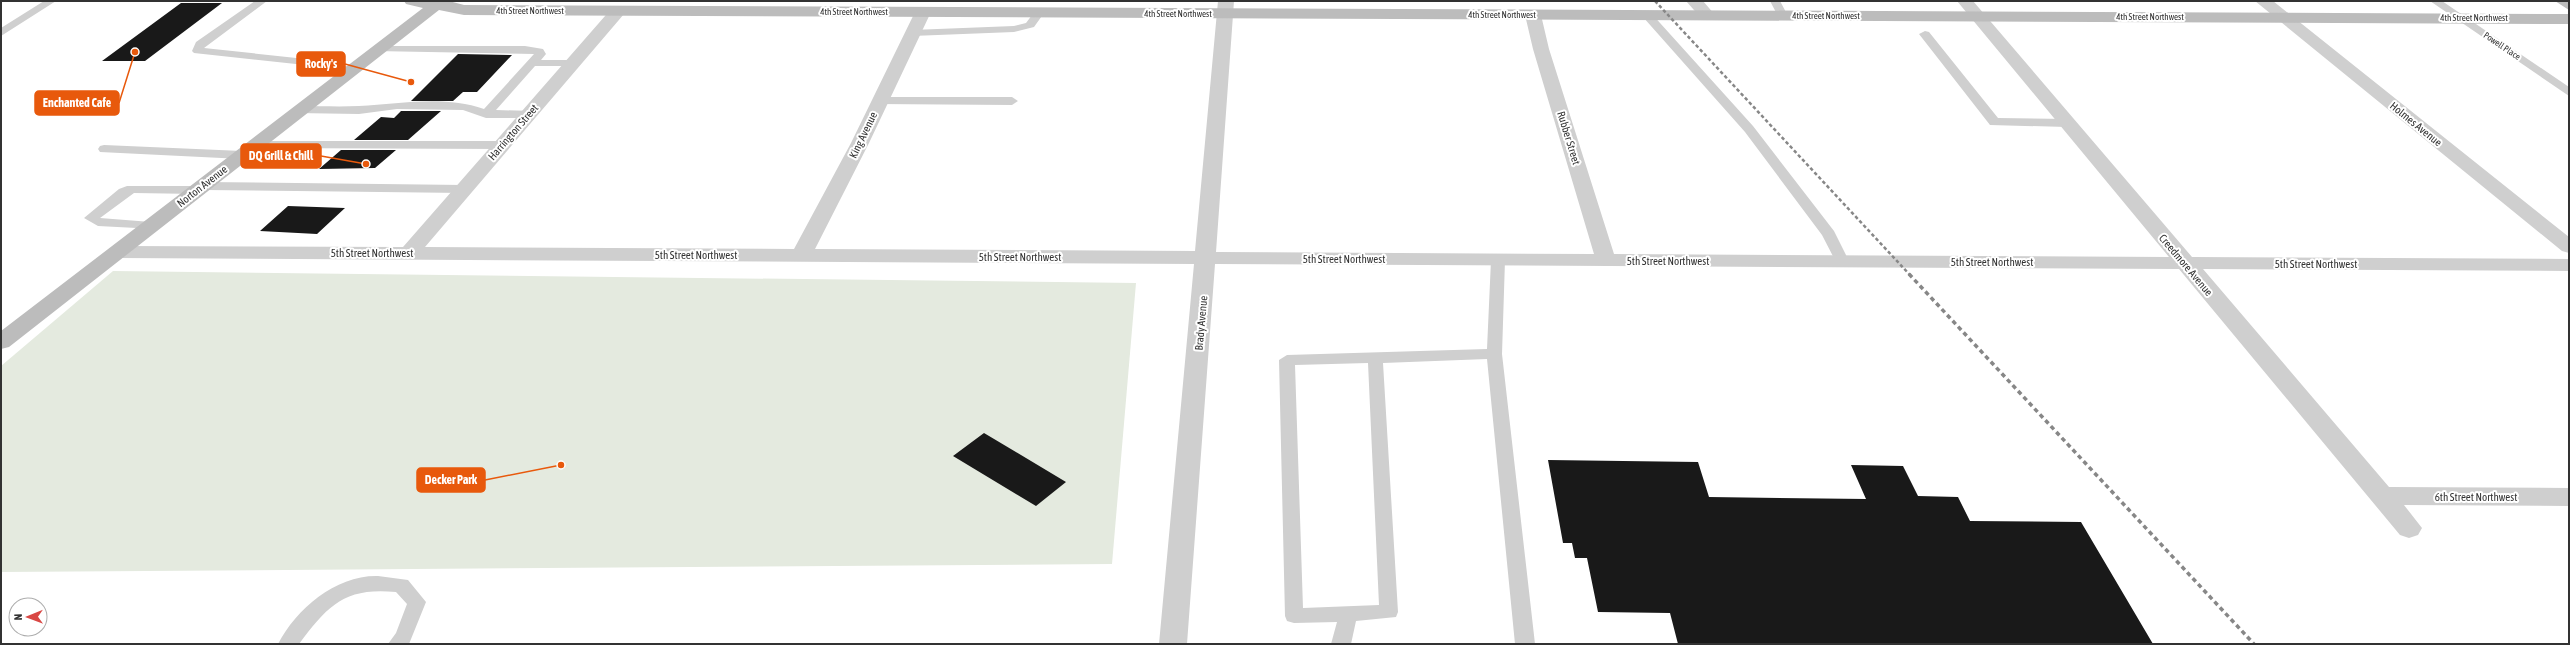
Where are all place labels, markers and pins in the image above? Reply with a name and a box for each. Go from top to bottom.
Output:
callout: Rocky's [297,52,345,76]
callout: Enchanted Cafe [35,91,119,115]
callout: DQ Grill & Chill [241,144,321,168]
callout: Decker Park [417,468,485,492]

